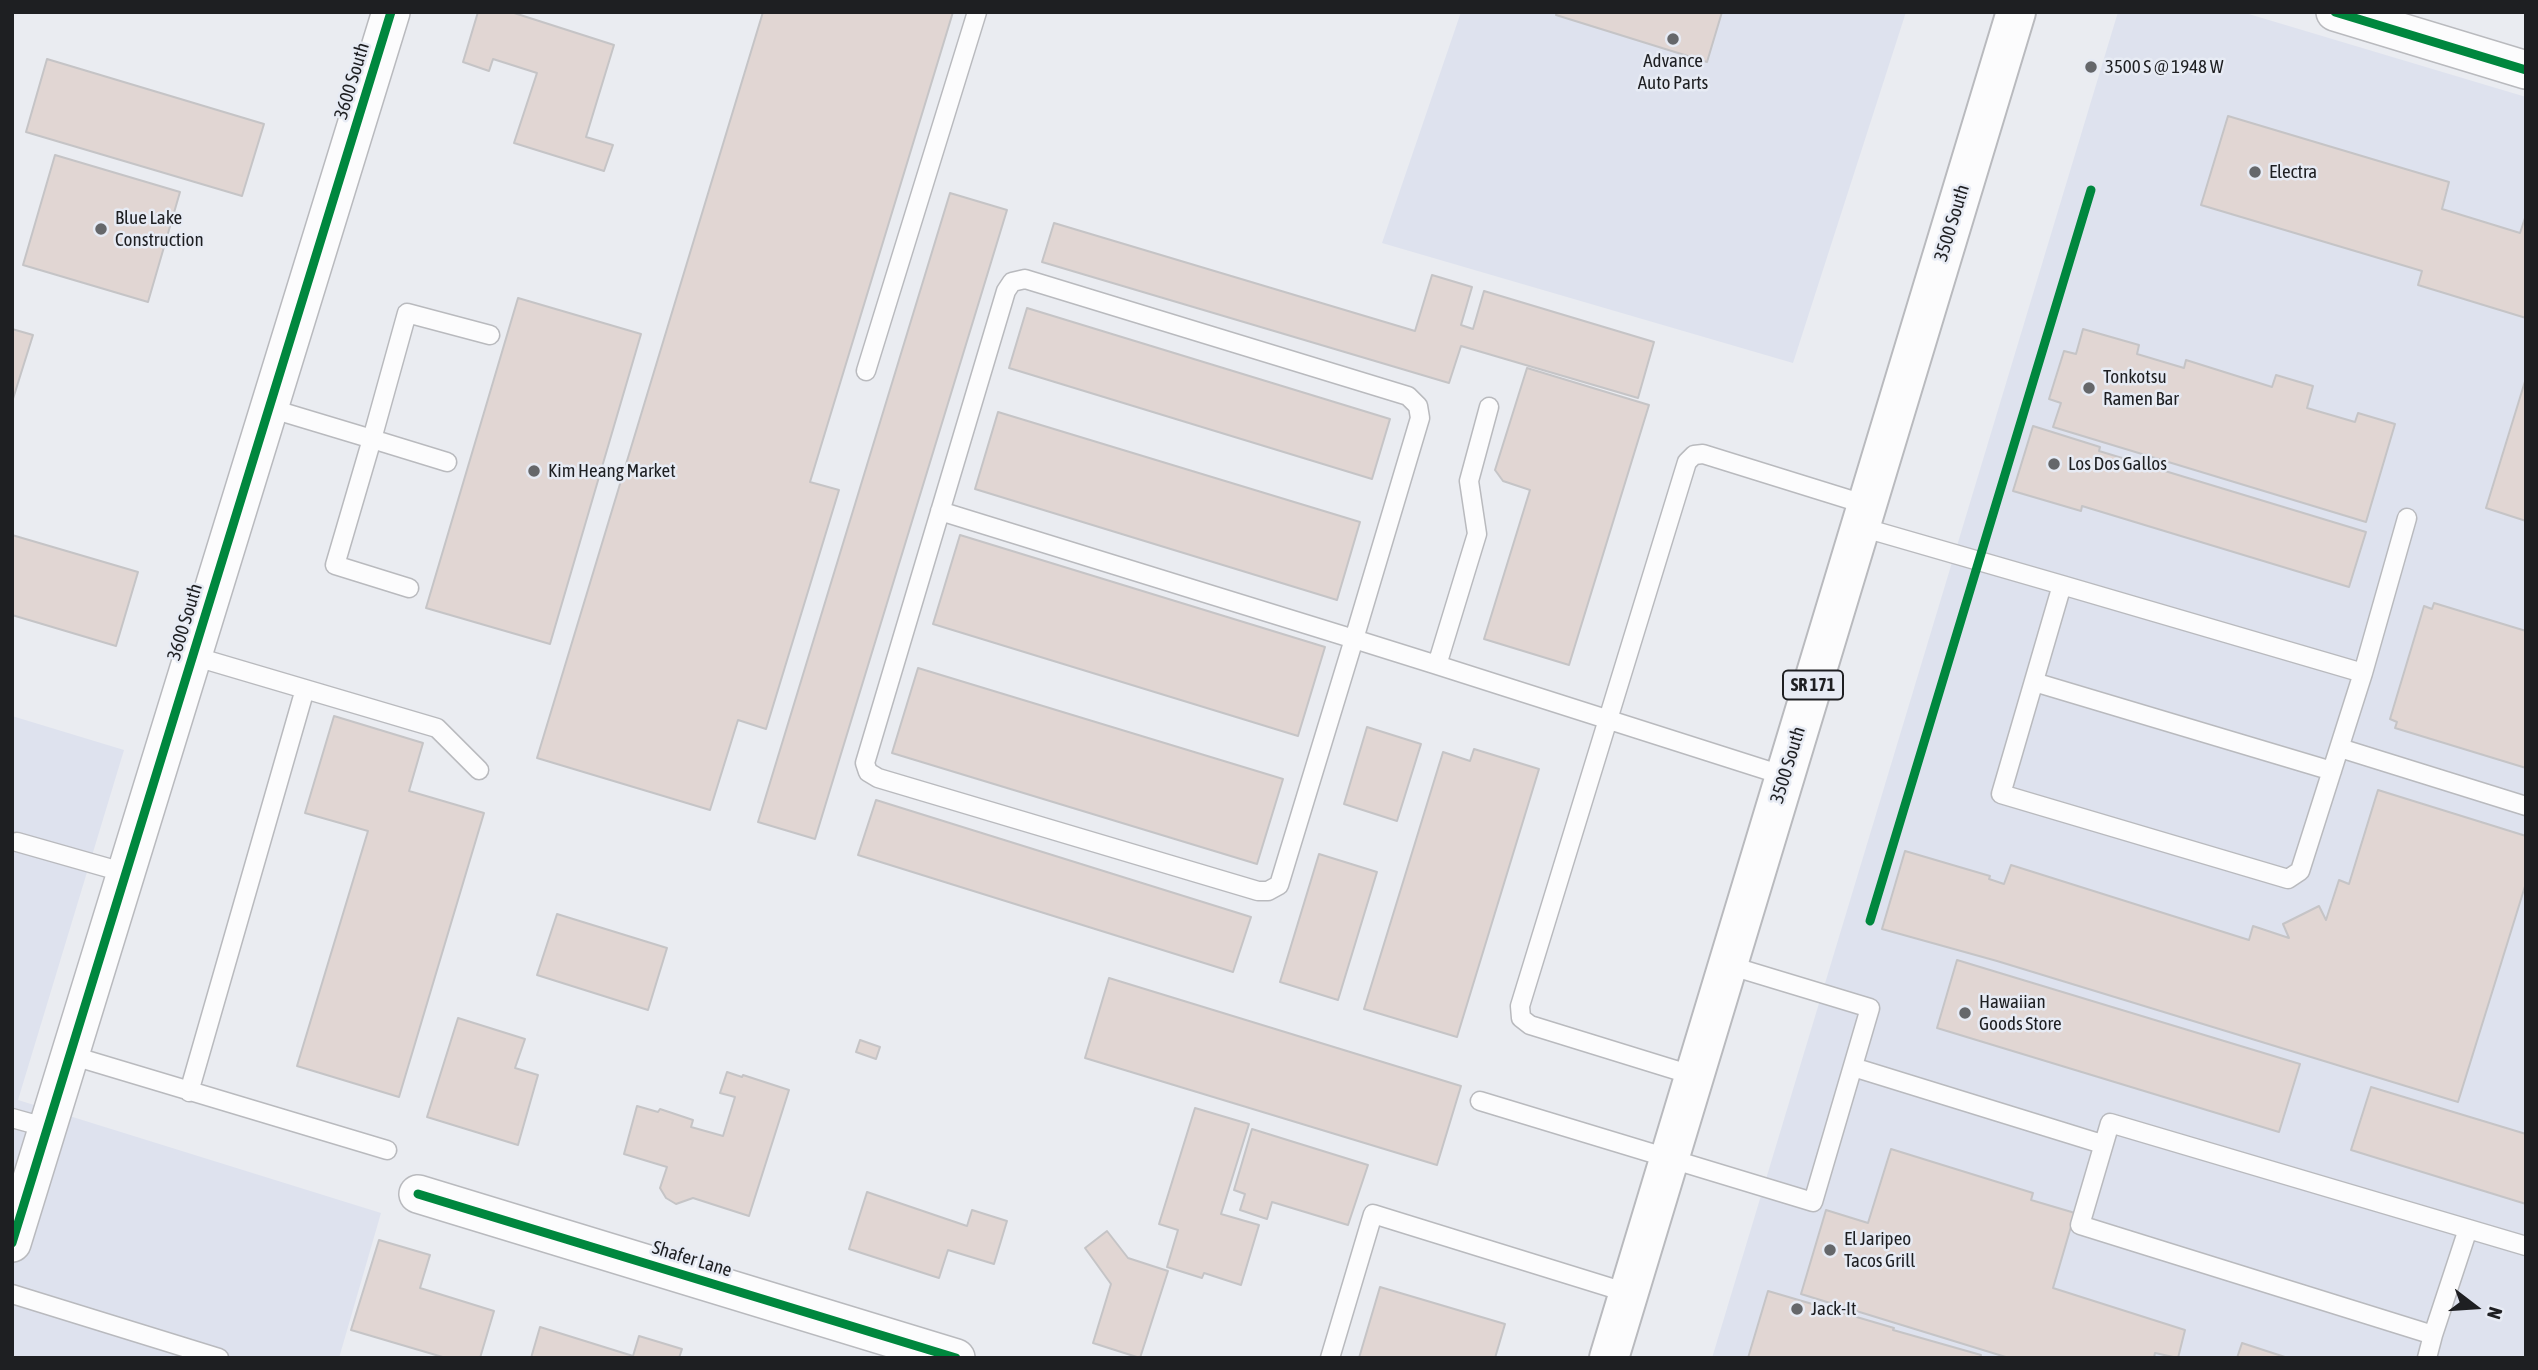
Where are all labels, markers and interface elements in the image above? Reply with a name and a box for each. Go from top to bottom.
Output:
marker: Advance Auto Parts [1665,31,1681,47]
street label: 3600 South [330,40,374,122]
place label: Advance Auto Parts [1638,50,1708,94]
place label: 3500 S @ 1948 W [2105,56,2223,78]
marker: 3500 S @ 1948 W [2083,59,2099,75]
place label: Electra [2269,161,2317,183]
marker: Electra [2247,164,2263,180]
street label: 3500 South [1930,182,1974,264]
place label: Blue Lake Construction [115,207,204,251]
marker: Blue Lake Construction [93,221,109,237]
place label: Tonkotsu Ramen Bar [2103,366,2179,410]
marker: Tonkotsu Ramen Bar [2081,380,2097,396]
place label: Los Dos Gallos [2068,453,2167,475]
marker: Los Dos Gallos [2046,456,2062,472]
place label: Kim Heang Market [548,460,676,482]
marker: Kim Heang Market [526,463,542,479]
street label: 3600 South [163,581,207,663]
road number: SR 171 [1783,670,1843,700]
street label: 3500 South [1766,724,1810,806]
place label: Hawaiian Goods Store [1979,991,2062,1035]
marker: Hawaiian Goods Store [1957,1005,1973,1021]
place label: El Jaripeo Tacos Grill [1844,1228,1915,1272]
street label: Shafer Lane [649,1236,735,1282]
marker: El Jaripeo Tacos Grill [1822,1242,1838,1258]
north arrow [2440,1272,2510,1342]
place label: Jack-It [1811,1298,1856,1320]
marker: Jack-It [1789,1301,1805,1317]
text: N [2483,1305,2507,1322]

